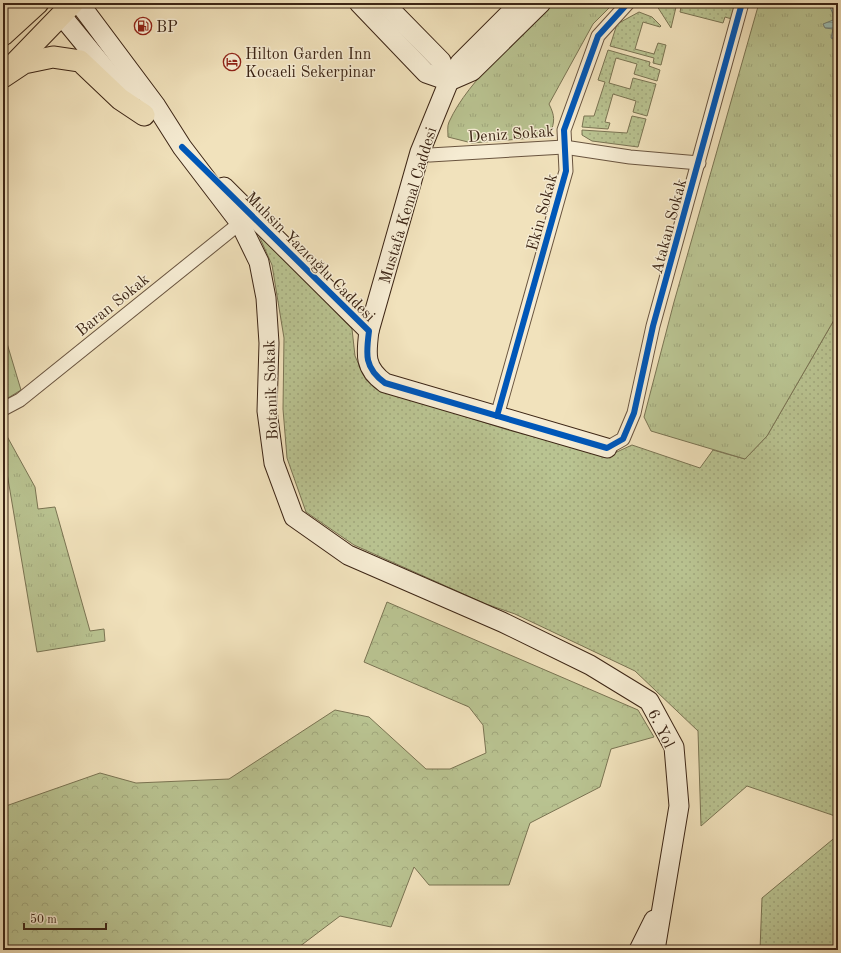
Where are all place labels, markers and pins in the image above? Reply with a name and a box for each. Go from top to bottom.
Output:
fuel station icon: BP [133,16,153,36]
place label: BP [156,20,178,36]
place label: Hilton Garden Inn Kocaeli Sekerpinar [245,47,376,81]
hotel icon: Hilton Garden Inn Kocaeli Sekerpinar [222,52,242,72]

